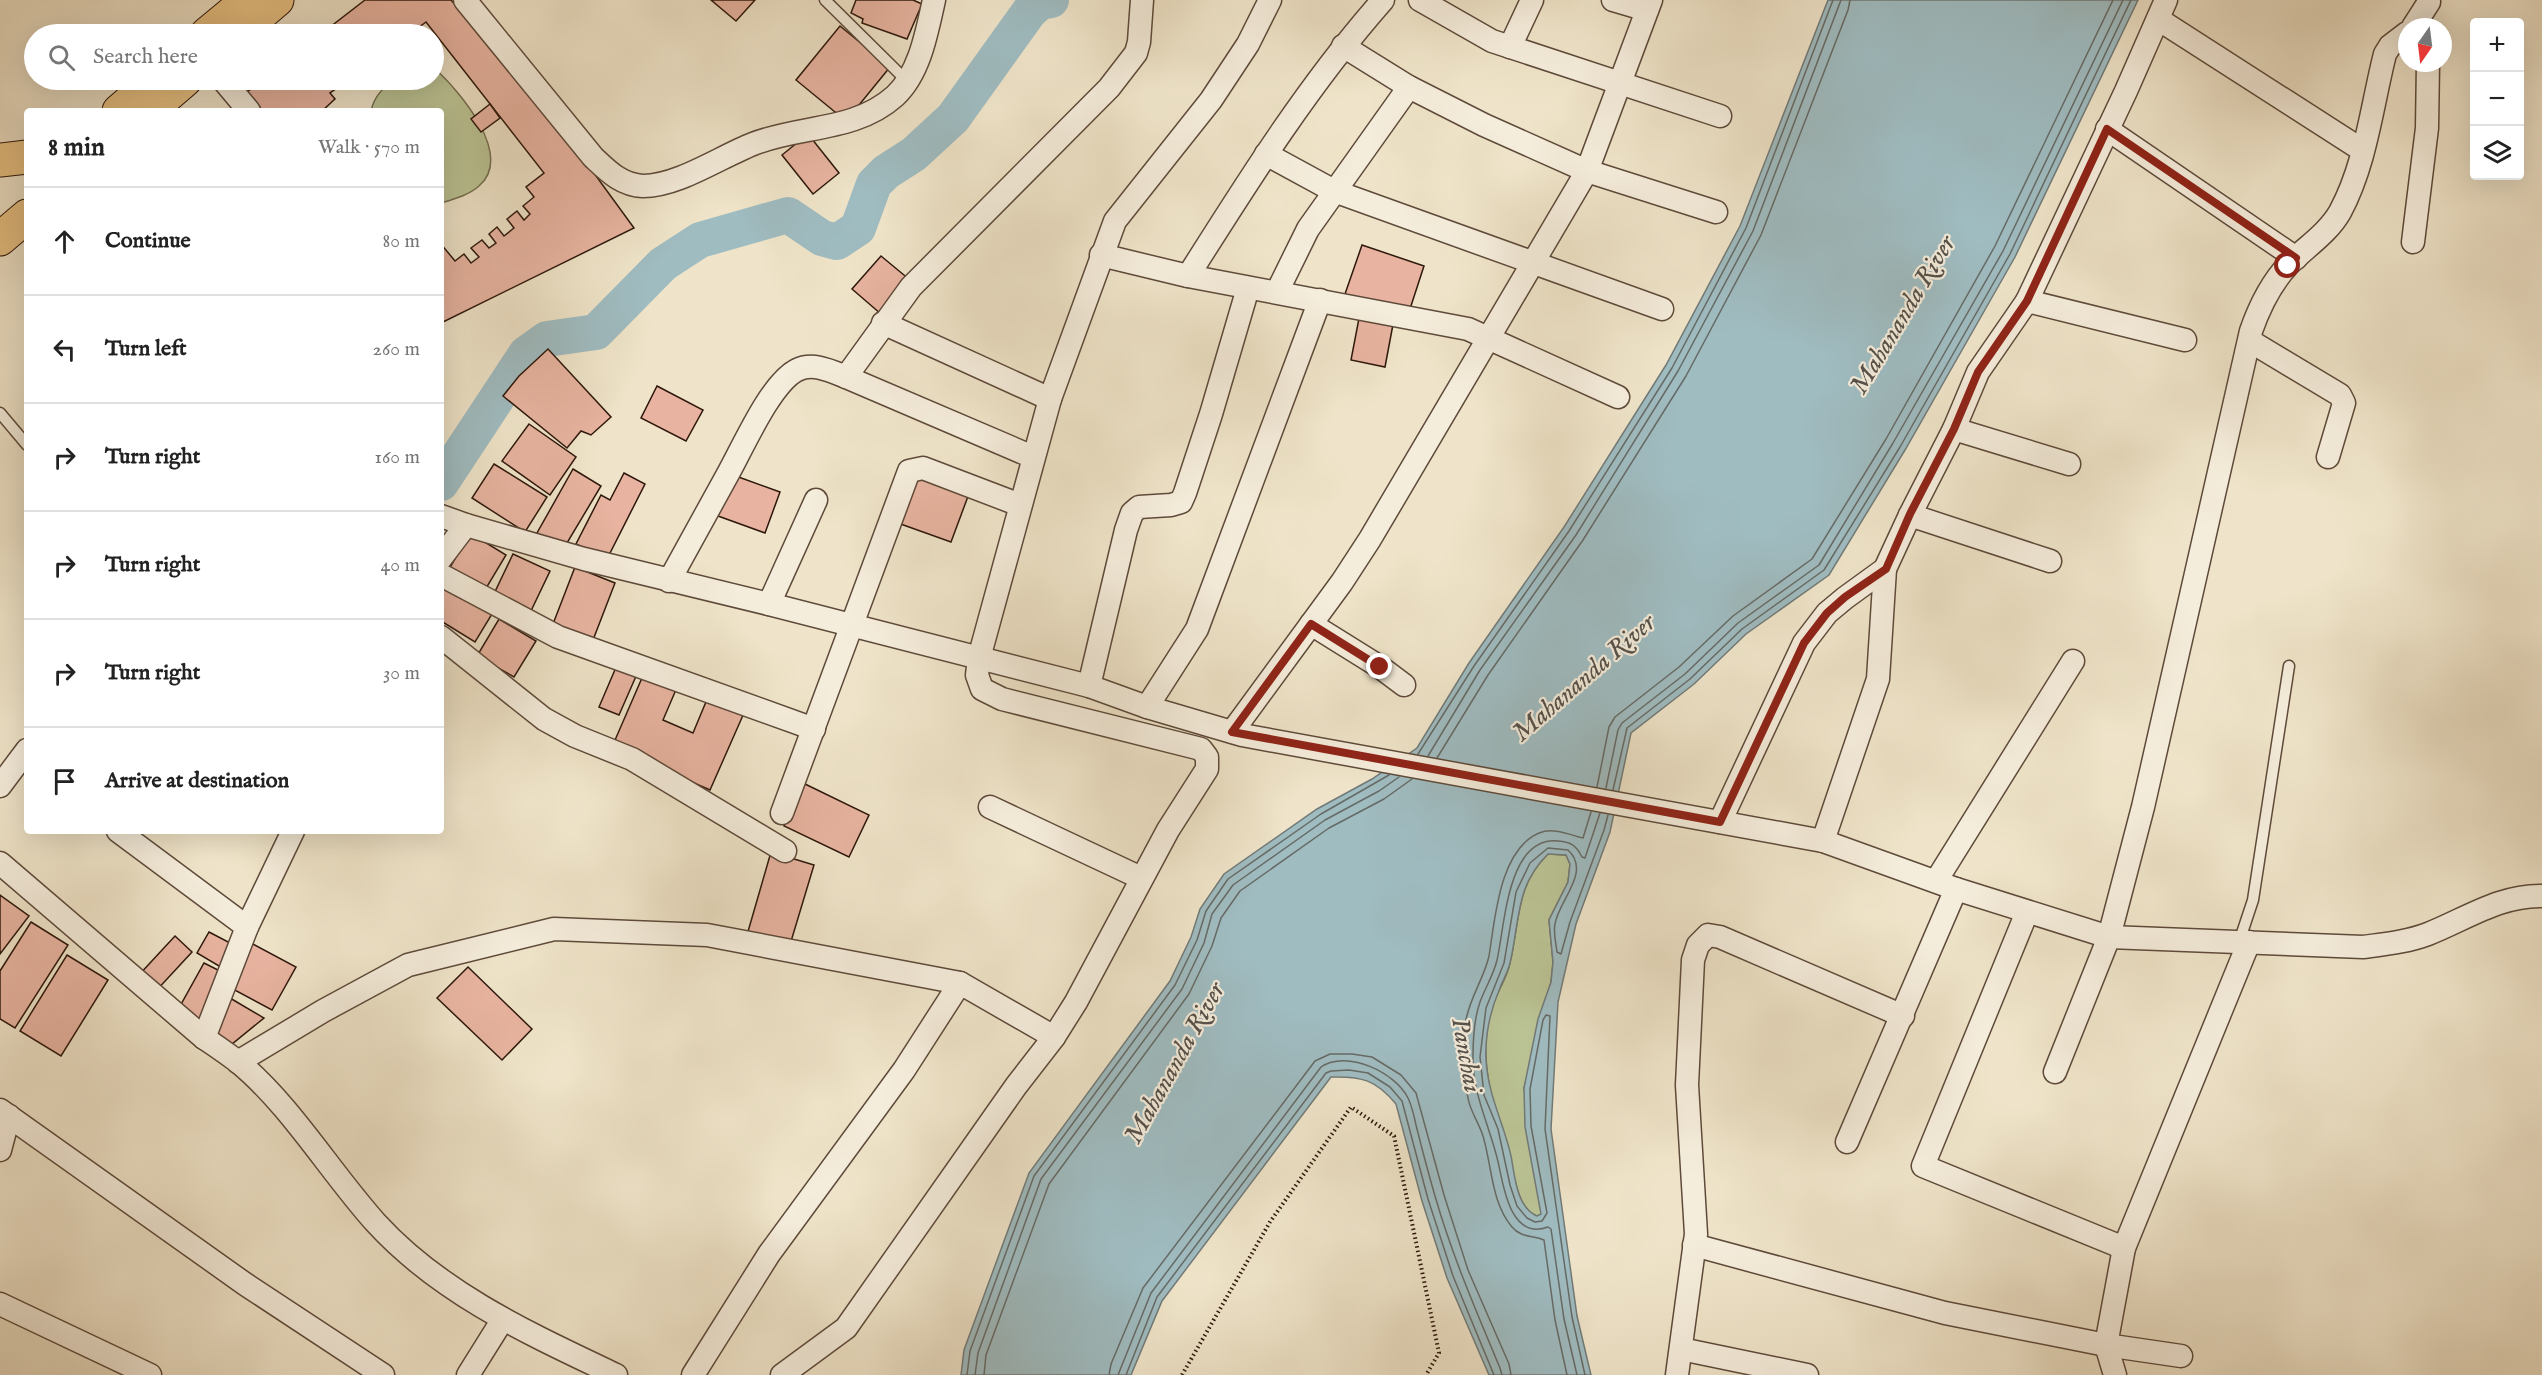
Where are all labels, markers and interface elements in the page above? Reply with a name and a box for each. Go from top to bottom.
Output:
north arrow [2398,18,2452,72]
map controls [2470,18,2524,180]
button: + [2470,18,2524,72]
search box [24,24,444,90]
icon: search [45,41,78,74]
text: Search here [93,43,198,71]
button: − [2470,72,2524,126]
button: layers [2470,126,2524,180]
text: 8 min [48,131,105,164]
text: Walk · 570 m [318,135,420,160]
icon: ahead [48,225,81,258]
text: Continue [105,227,191,255]
text: 80 m [383,229,420,254]
water label: Mahananda River [1843,229,1964,400]
route start [2274,252,2300,278]
icon: left [48,333,81,366]
text: Turn left [105,335,187,363]
text: 260 m [373,337,420,362]
icon: right [48,441,81,474]
text: Turn right [105,443,200,471]
text: 160 m [374,445,420,470]
icon: right [48,549,81,582]
text: Turn right [105,551,200,579]
text: 40 m [381,553,420,578]
water label: Mahananda River [1505,606,1663,749]
route end [1366,653,1392,679]
icon: right [48,657,81,690]
text: Turn right [105,659,200,687]
text: 30 m [383,661,420,686]
icon: arrive [48,765,81,798]
text: Arrive at destination [105,767,289,795]
water label: Mahananda River [1117,975,1234,1150]
water label: Panchai [1443,1015,1489,1097]

